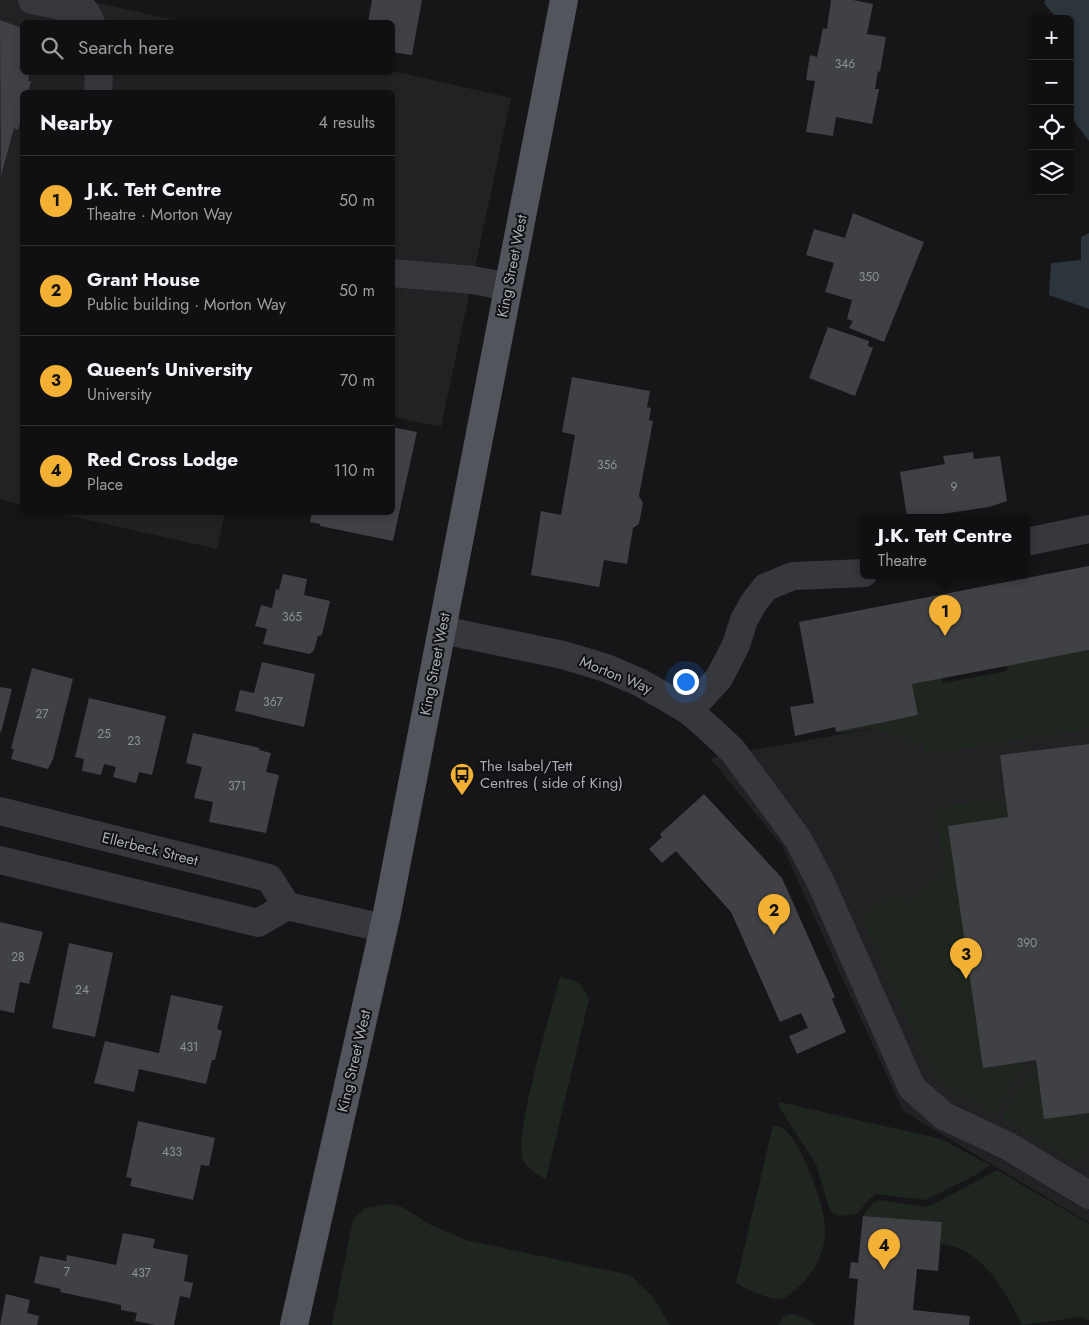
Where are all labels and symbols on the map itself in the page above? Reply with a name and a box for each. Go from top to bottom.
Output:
house number: 346 [835,55,855,73]
street label: King Street West [491,212,533,319]
house number: 350 [859,268,879,286]
house number: 356 [597,456,617,474]
house number: 9 [951,478,958,496]
pin: 1 [929,595,961,636]
house number: 365 [282,608,302,626]
street label: King Street West [414,610,456,717]
street label: Morton Way [576,650,656,700]
your location [673,669,699,695]
house number: 367 [263,693,284,711]
house number: 27 [35,705,49,723]
house number: 25 [97,725,111,743]
house number: 23 [127,732,141,750]
place label: The Isabel/Tett Centres ( side of King) [480,755,623,794]
bus stop icon: The Isabel/Tett Centres ( side of King) [449,762,475,796]
house number: 371 [228,777,246,795]
street label: Ellerbeck Street [100,826,201,872]
pin: 2 [758,894,790,935]
house number: 390 [1017,934,1037,952]
pin: 3 [950,938,982,979]
house number: 28 [11,948,25,966]
house number: 24 [75,981,89,999]
street label: King Street West [332,1007,377,1114]
house number: 431 [180,1038,198,1056]
house number: 433 [162,1143,182,1161]
pin: 4 [868,1229,900,1270]
house number: 7 [64,1263,71,1281]
house number: 437 [131,1264,152,1282]

